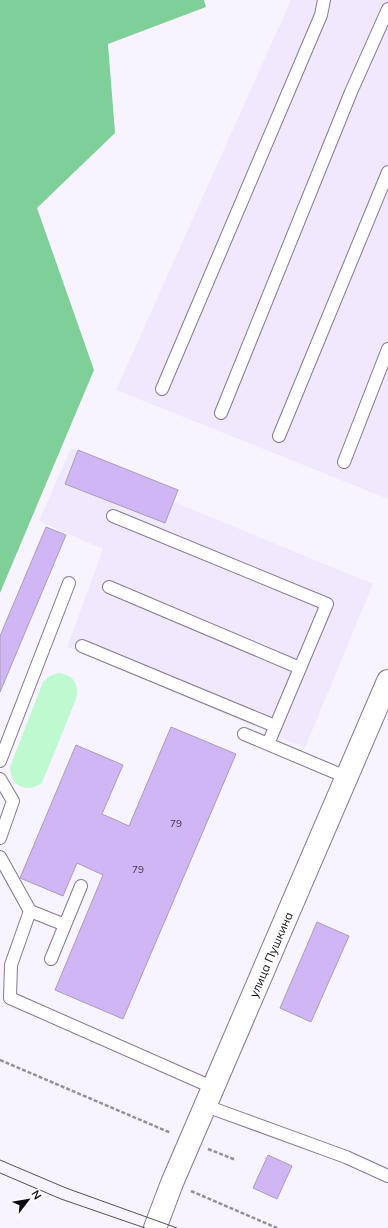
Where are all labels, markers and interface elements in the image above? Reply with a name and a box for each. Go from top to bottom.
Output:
house number: 79 [170,817,182,830]
house number: 79 [132,863,144,876]
street label: улица Пушкина [245,909,295,999]
north arrow [8,1180,48,1220]
text: N [28,1188,45,1202]

